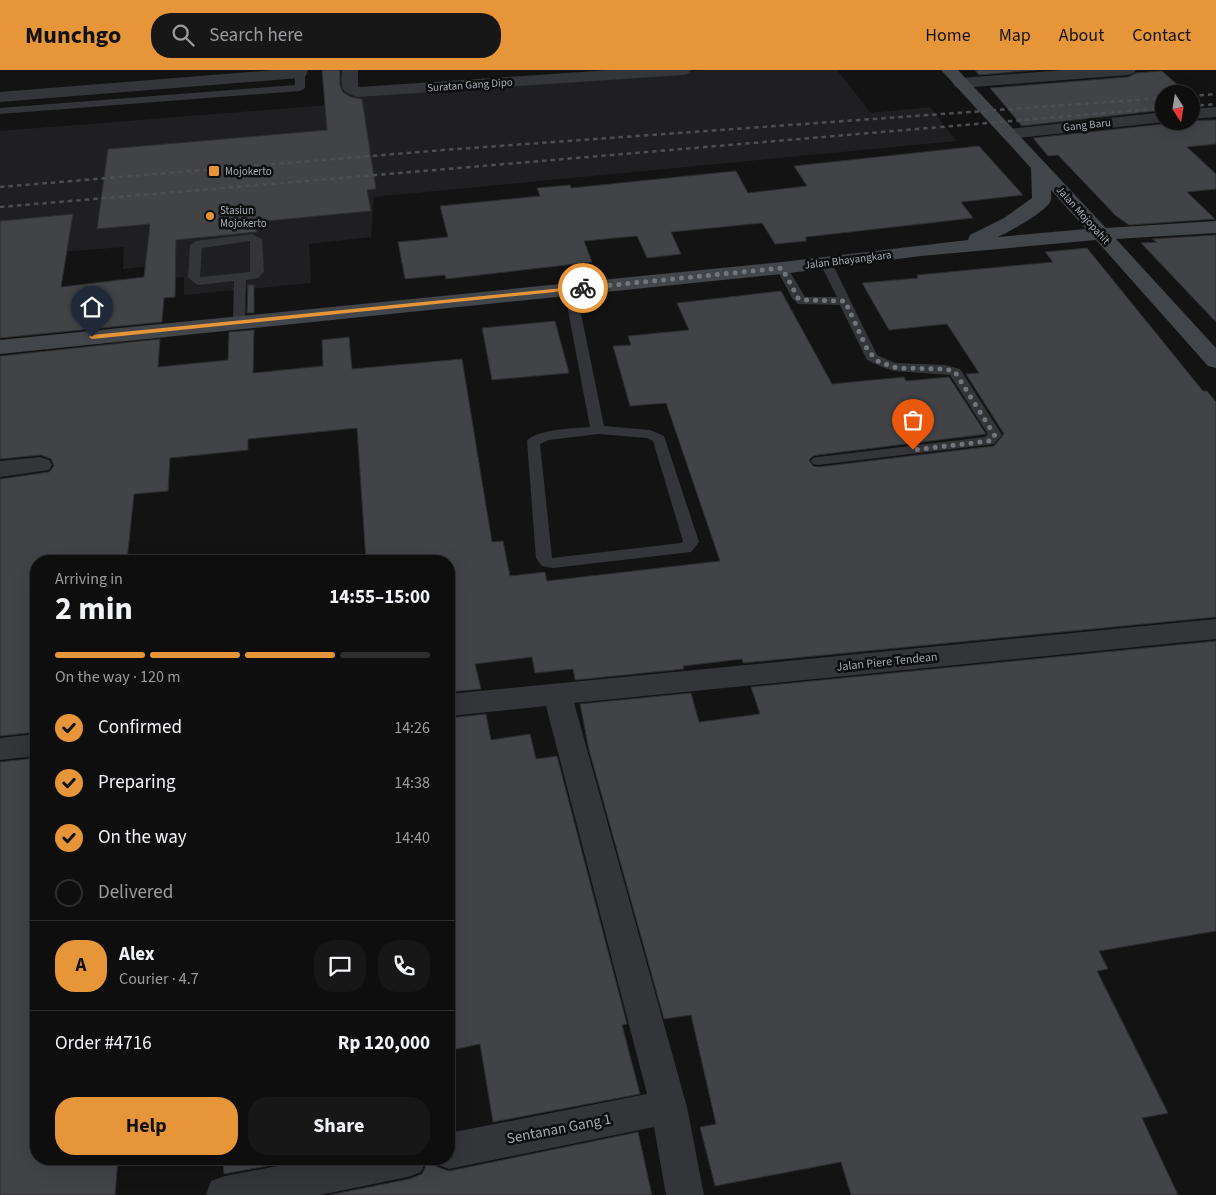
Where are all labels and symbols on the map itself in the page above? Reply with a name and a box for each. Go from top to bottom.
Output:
street label: Suratan Gang Dipo [427,75,513,95]
north arrow [1155,85,1200,130]
street label: Gang Baru [1062,115,1112,135]
marker: Mojokerto [207,164,221,178]
place label: Mojokerto [225,164,272,179]
street label: Jalan Mojopahit [1053,183,1113,248]
place label: Stasiun Mojokerto [220,203,267,231]
marker: Stasiun Mojokerto [204,210,216,222]
street label: Jalan Bhayangkara [804,247,892,273]
courier [558,263,608,313]
pin [71,286,113,337]
pin [892,399,934,450]
street label: Jalan Piere Tendean [836,648,938,676]
street label: Sentanan Gang 1 [505,1109,613,1149]

